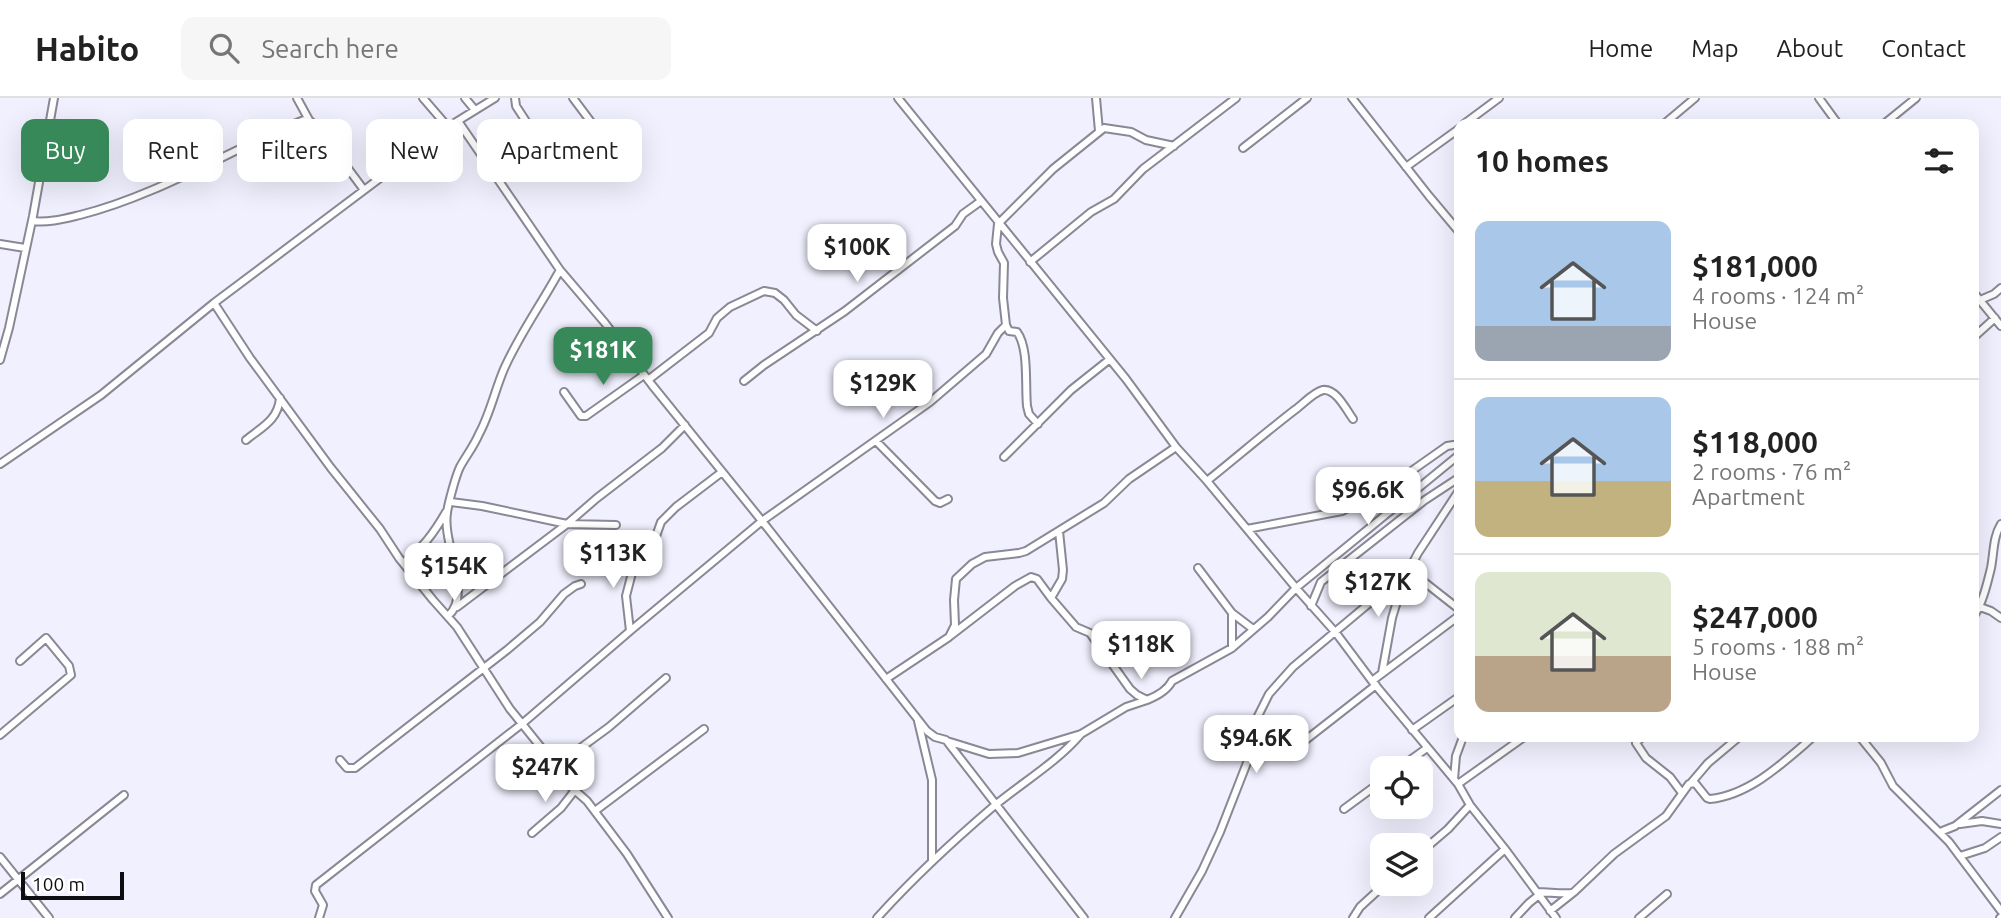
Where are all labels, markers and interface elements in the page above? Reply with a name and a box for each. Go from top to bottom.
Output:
search box [181,17,671,80]
icon: search [205,29,243,67]
text: Habito [35,30,139,67]
text: Search here [261,34,399,63]
text: Home [1588,35,1653,62]
text: Map [1691,35,1738,62]
text: About [1776,35,1843,62]
text: Contact [1881,35,1966,62]
chip: Buy [21,119,109,182]
chip: Rent [123,119,223,182]
chip: Filters [237,119,352,182]
chip: New [366,119,463,182]
chip: Apartment [477,119,642,182]
icon: filters [1920,142,1958,180]
text: 10 homes [1475,144,1609,178]
pin: $100K [808,225,906,284]
text: $100K [823,234,891,259]
icon: home [1531,249,1615,333]
text: $181,000 [1692,249,1818,283]
text: 4 rooms · 124 m² [1692,283,1864,308]
text: House [1692,308,1757,333]
pin: $181K [554,328,652,387]
text: $181K [569,337,637,362]
pin: $129K [834,360,932,420]
text: $129K [849,370,917,395]
icon: home [1531,425,1615,509]
text: $118,000 [1692,425,1818,459]
text: 2 rooms · 76 m² [1692,459,1851,484]
pin: $96.6K [1311,468,1425,527]
text: $96.6K [1332,477,1404,502]
text: Apartment [1692,484,1805,509]
pin: $113K [564,531,662,590]
text: $113K [579,540,647,565]
pin: $154K [405,544,503,603]
text: $154K [420,553,488,578]
pin: $127K [1329,560,1427,619]
text: $127K [1344,569,1412,594]
icon: home [1531,600,1615,684]
text: $247,000 [1692,600,1818,634]
pin: $118K [1092,622,1190,681]
text: $118K [1107,631,1175,656]
text: 5 rooms · 188 m² [1692,634,1864,659]
text: House [1692,659,1757,684]
pin: $94.6K [1199,716,1313,775]
text: $94.6K [1220,725,1292,750]
pin: $247K [496,744,594,804]
text: $247K [511,754,579,779]
map controls [1370,756,1433,896]
button: locate [1370,756,1433,819]
button: layers [1370,833,1433,896]
scale bar [21,869,124,901]
text: 100 m [32,873,85,895]

